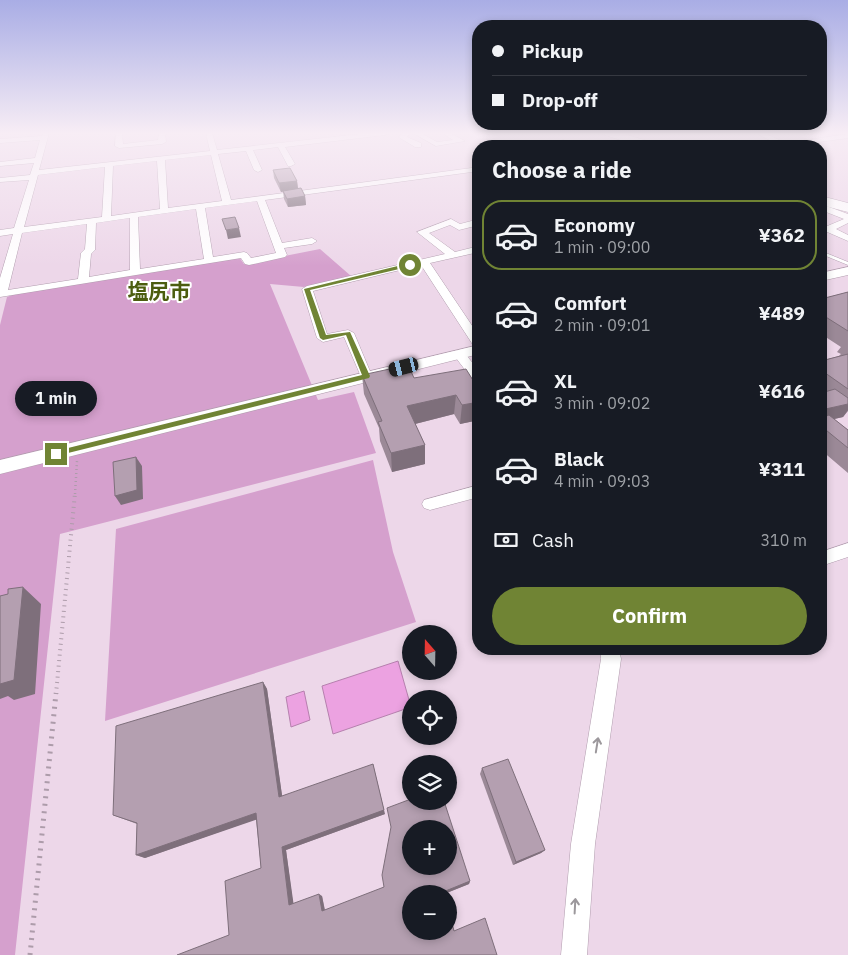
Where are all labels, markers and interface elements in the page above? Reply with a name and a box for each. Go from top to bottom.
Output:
text: Pickup [522,39,583,63]
text: Drop-off [522,88,598,112]
text: Choose a ride [492,155,632,184]
icon: car [494,213,539,258]
text: Economy [554,213,635,237]
text: ¥362 [758,223,805,247]
text: 1 min · 09:00 [554,237,650,257]
route start [399,254,421,276]
district label: 塩尻市 [128,277,191,305]
icon: car [494,291,539,336]
text: Comfort [554,291,627,315]
text: ¥489 [758,301,805,325]
text: 2 min · 09:01 [554,315,650,335]
car [387,356,420,378]
icon: car [494,369,539,414]
text: XL [554,369,577,393]
text: ¥616 [758,379,805,403]
callout: 1 min [15,382,97,416]
text: 1 min [35,388,77,408]
text: 3 min · 09:02 [554,393,650,413]
route end [45,443,67,465]
icon: car [494,447,539,492]
text: Black [554,447,604,471]
text: ¥311 [758,457,805,481]
text: 4 min · 09:03 [554,471,650,491]
icon: cash [492,526,520,554]
text: Cash [532,528,574,552]
text: 310 m [760,530,807,550]
button: Confirm [492,587,807,645]
north arrow [402,625,458,680]
map controls [402,625,457,940]
button: locate [402,690,457,745]
one-way arrow [592,738,602,754]
button: layers [402,755,457,810]
button: + [402,820,457,875]
button: − [402,885,457,940]
one-way arrow [571,899,580,915]

